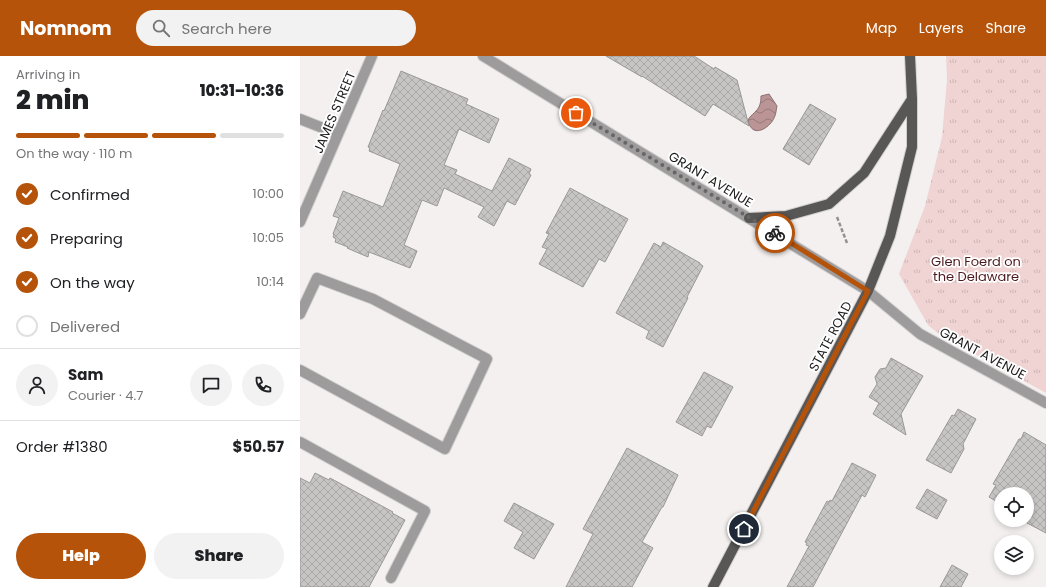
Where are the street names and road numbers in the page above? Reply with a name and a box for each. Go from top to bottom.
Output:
street label: JAMES STREET [309,68,360,156]
street label: GRANT AVENUE [665,147,756,212]
street label: STATE ROAD [804,298,857,375]
street label: GRANT AVENUE [936,323,1029,384]

